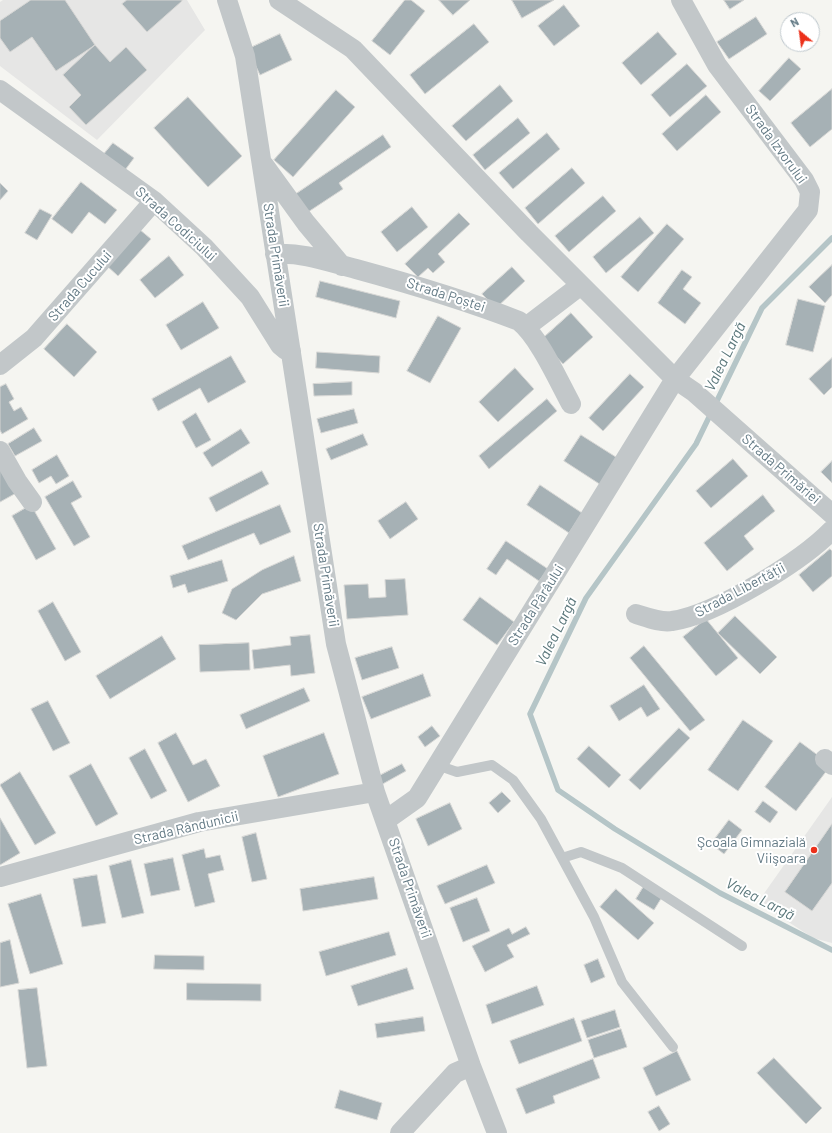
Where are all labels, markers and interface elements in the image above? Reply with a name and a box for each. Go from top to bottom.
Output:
north arrow [780,12,820,52]
text: N [788,14,801,29]
street label: Strada Izvorului [742,101,810,187]
street label: Strada Codiciului [132,183,220,265]
street label: Strada Primăverii [260,202,292,308]
street label: Strada Cucului [45,247,115,325]
street label: Strada Poștei [405,274,487,316]
water label: Valea Largă [701,320,749,394]
street label: Strada Primăriei [738,430,824,508]
street label: Strada Primăverii [310,522,342,628]
street label: Strada Libertății [692,559,788,621]
street label: Strada Pârâului [504,561,568,649]
water label: Valea Largă [532,595,580,669]
street label: Strada Rândunicii [132,808,240,848]
place label: Şcoala Gimnazială Viişoara [697,834,806,866]
street label: Strada Primăverii [385,836,435,940]
marker: Şcoala Gimnazială Viişoara [809,845,819,855]
water label: Valea Largă [723,874,797,924]

